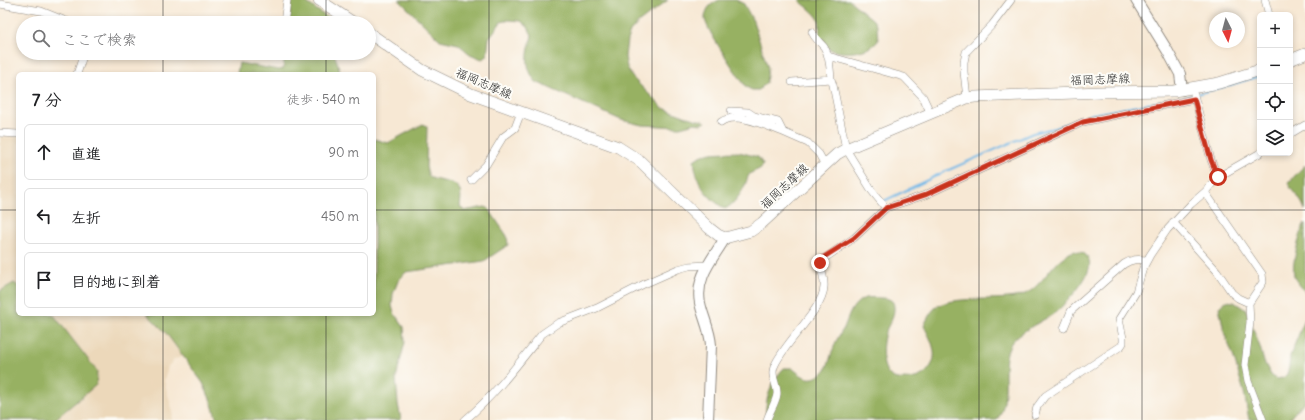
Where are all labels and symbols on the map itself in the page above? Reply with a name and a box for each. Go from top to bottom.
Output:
north arrow [1209,12,1245,48]
street label: 福岡志摩線 [453,64,515,102]
street label: 福岡志摩線 [1070,70,1130,88]
street label: 福岡志摩線 [757,160,811,212]
route start [1209,168,1227,186]
route end [811,254,829,272]

